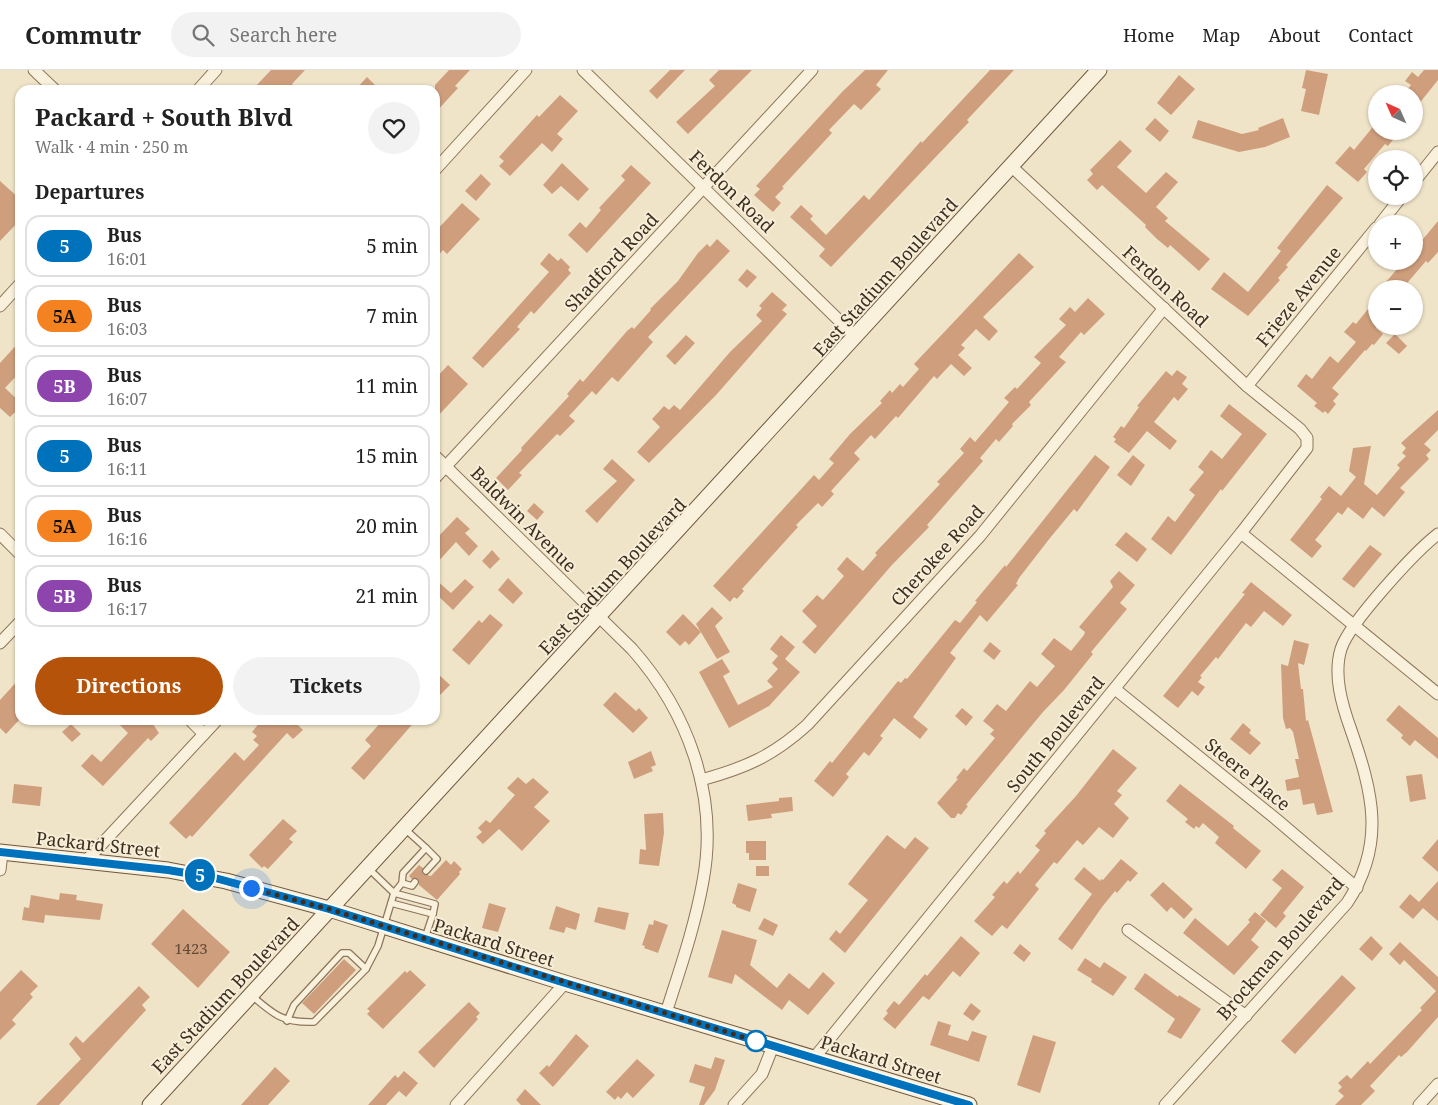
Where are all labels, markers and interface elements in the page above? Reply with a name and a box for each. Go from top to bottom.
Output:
search box [171,12,521,57]
text: Commutr [25,18,141,51]
icon: search [189,21,217,49]
text: Search here [229,22,337,48]
text: Home [1123,23,1174,47]
text: Map [1202,23,1240,47]
text: About [1268,23,1320,47]
text: Contact [1348,23,1413,47]
north arrow [1368,85,1422,140]
map controls [1368,85,1423,335]
text: Packard + South Blvd [35,100,293,133]
button: heart [368,102,420,154]
text: Walk · 4 min · 250 m [35,136,188,158]
street label: Ferdon Road [684,144,780,238]
button: locate [1368,150,1423,205]
text: Departures [35,179,144,205]
street label: East Stadium Boulevard [807,193,963,361]
street label: Shadford Road [559,207,663,317]
button: + [1368,215,1423,270]
text: Bus [107,222,142,248]
text: 5 min [366,233,418,259]
text: 5 [59,234,70,258]
street label: Ferdon Road [1118,240,1214,332]
street label: Frieze Avenue [1250,241,1346,351]
text: 16:01 [107,248,147,270]
button: − [1368,280,1423,335]
text: Bus [107,292,142,318]
text: 7 min [366,303,418,329]
text: 5A [53,304,76,328]
text: 16:03 [107,318,147,340]
text: Bus [107,362,142,388]
text: 11 min [356,373,418,399]
text: 5B [53,374,76,398]
text: 16:07 [107,388,147,410]
text: Bus [107,432,142,458]
text: 15 min [356,443,418,469]
text: 5 [59,444,70,468]
text: 16:11 [107,458,147,480]
street label: Baldwin Avenue [466,461,582,577]
street label: East Stadium Boulevard [533,493,691,659]
street label: Cherokee Road [885,499,989,611]
text: Bus [107,502,142,528]
text: 20 min [356,513,418,539]
text: 5A [53,514,76,538]
text: 16:16 [107,528,147,550]
text: Bus [107,572,142,598]
text: 21 min [356,583,418,609]
text: 5B [53,584,76,608]
text: 16:17 [107,598,147,620]
button: Directions [35,657,223,715]
button: Tickets [233,657,420,715]
street label: South Boulevard [1001,671,1109,797]
street label: Steere Place [1200,732,1296,816]
street label: Packard Street [35,826,161,862]
line badge: 5 [184,859,216,891]
text: 5 [195,863,205,887]
street label: Brockman Boulevard [1211,871,1349,1025]
your location [239,876,264,901]
street label: East Stadium Boulevard [146,912,304,1078]
street label: Packard Street [431,912,557,972]
house number: 1423 [174,938,208,958]
street label: Packard Street [818,1029,944,1089]
unlabelled marker [745,1030,767,1052]

